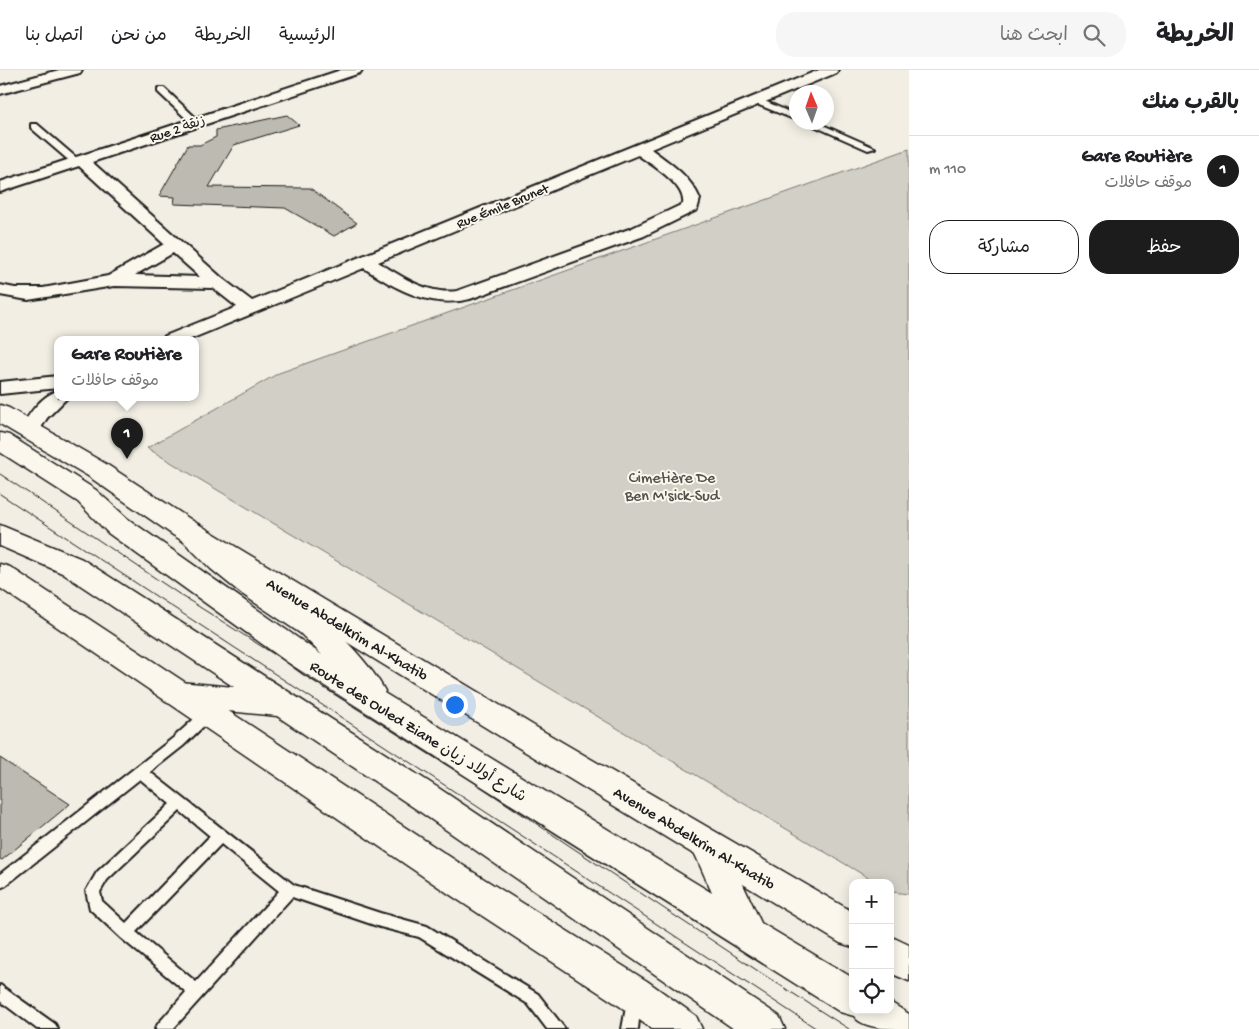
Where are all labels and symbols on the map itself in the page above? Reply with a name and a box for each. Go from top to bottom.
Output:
north arrow [789,85,834,130]
street label: Rue 2 زنقة [148,113,208,148]
street label: Rue Émile Brunet [454,181,553,234]
pin: 1 [111,418,143,459]
park label: Cimetière De Ben M'sick-Sud [624,470,721,507]
street label: Avenue Abdelkrim Al-Khatib [262,575,431,687]
street label: Route des Ouled Ziane شارع أولاد زيان [305,656,530,808]
your location [442,692,468,718]
street label: Avenue Abdelkrim Al-Khatib [609,784,778,896]

